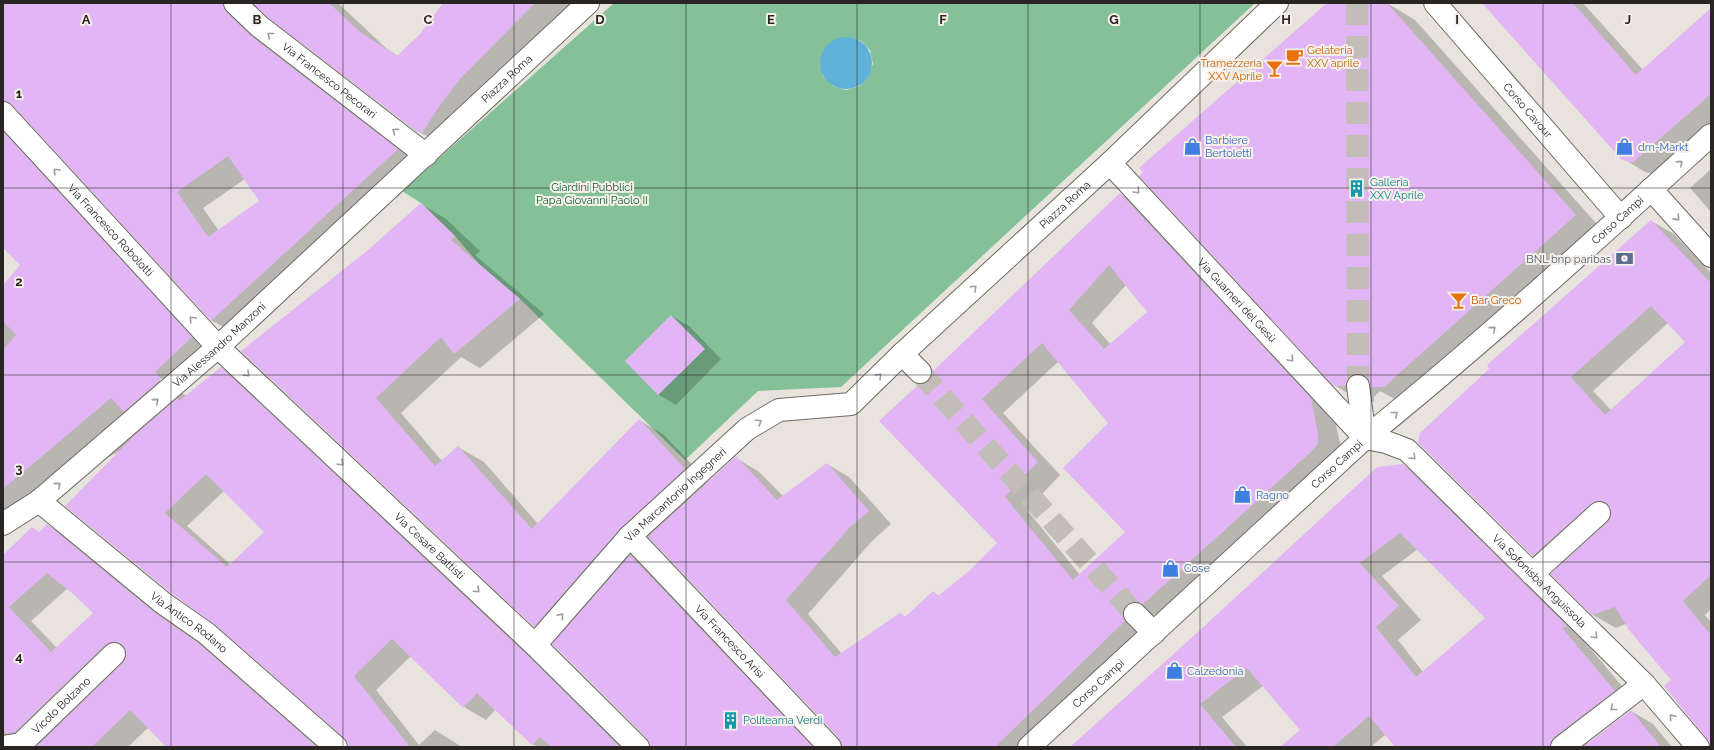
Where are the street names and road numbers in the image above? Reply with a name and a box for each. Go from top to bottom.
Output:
street label: Via Francesco Pecorari [279,40,379,121]
street label: Piazza Roma [479,52,535,105]
street label: Corso Cavour [1501,80,1555,141]
street label: Piazza Roma [1037,178,1093,231]
street label: Via Francesco Robolotti [65,181,156,279]
street label: Corso Campi [1589,193,1646,247]
street label: Via Guarneri del Gesù [1195,255,1279,345]
street label: Via Alessandro Manzoni [170,300,268,390]
street label: Corso Campi [1308,437,1365,491]
street label: Via Marcantonio Ingegneri [622,445,729,544]
street label: Via Cesare Battisti [392,510,467,582]
street label: Via Sofonisba Anguissola [1490,532,1589,630]
street label: Via Antico Rodano [148,589,231,656]
street label: Via Francesco Arisi [692,602,767,680]
street label: Corso Campi [1070,656,1127,710]
street label: Vicolo Bolzano [29,674,93,736]

